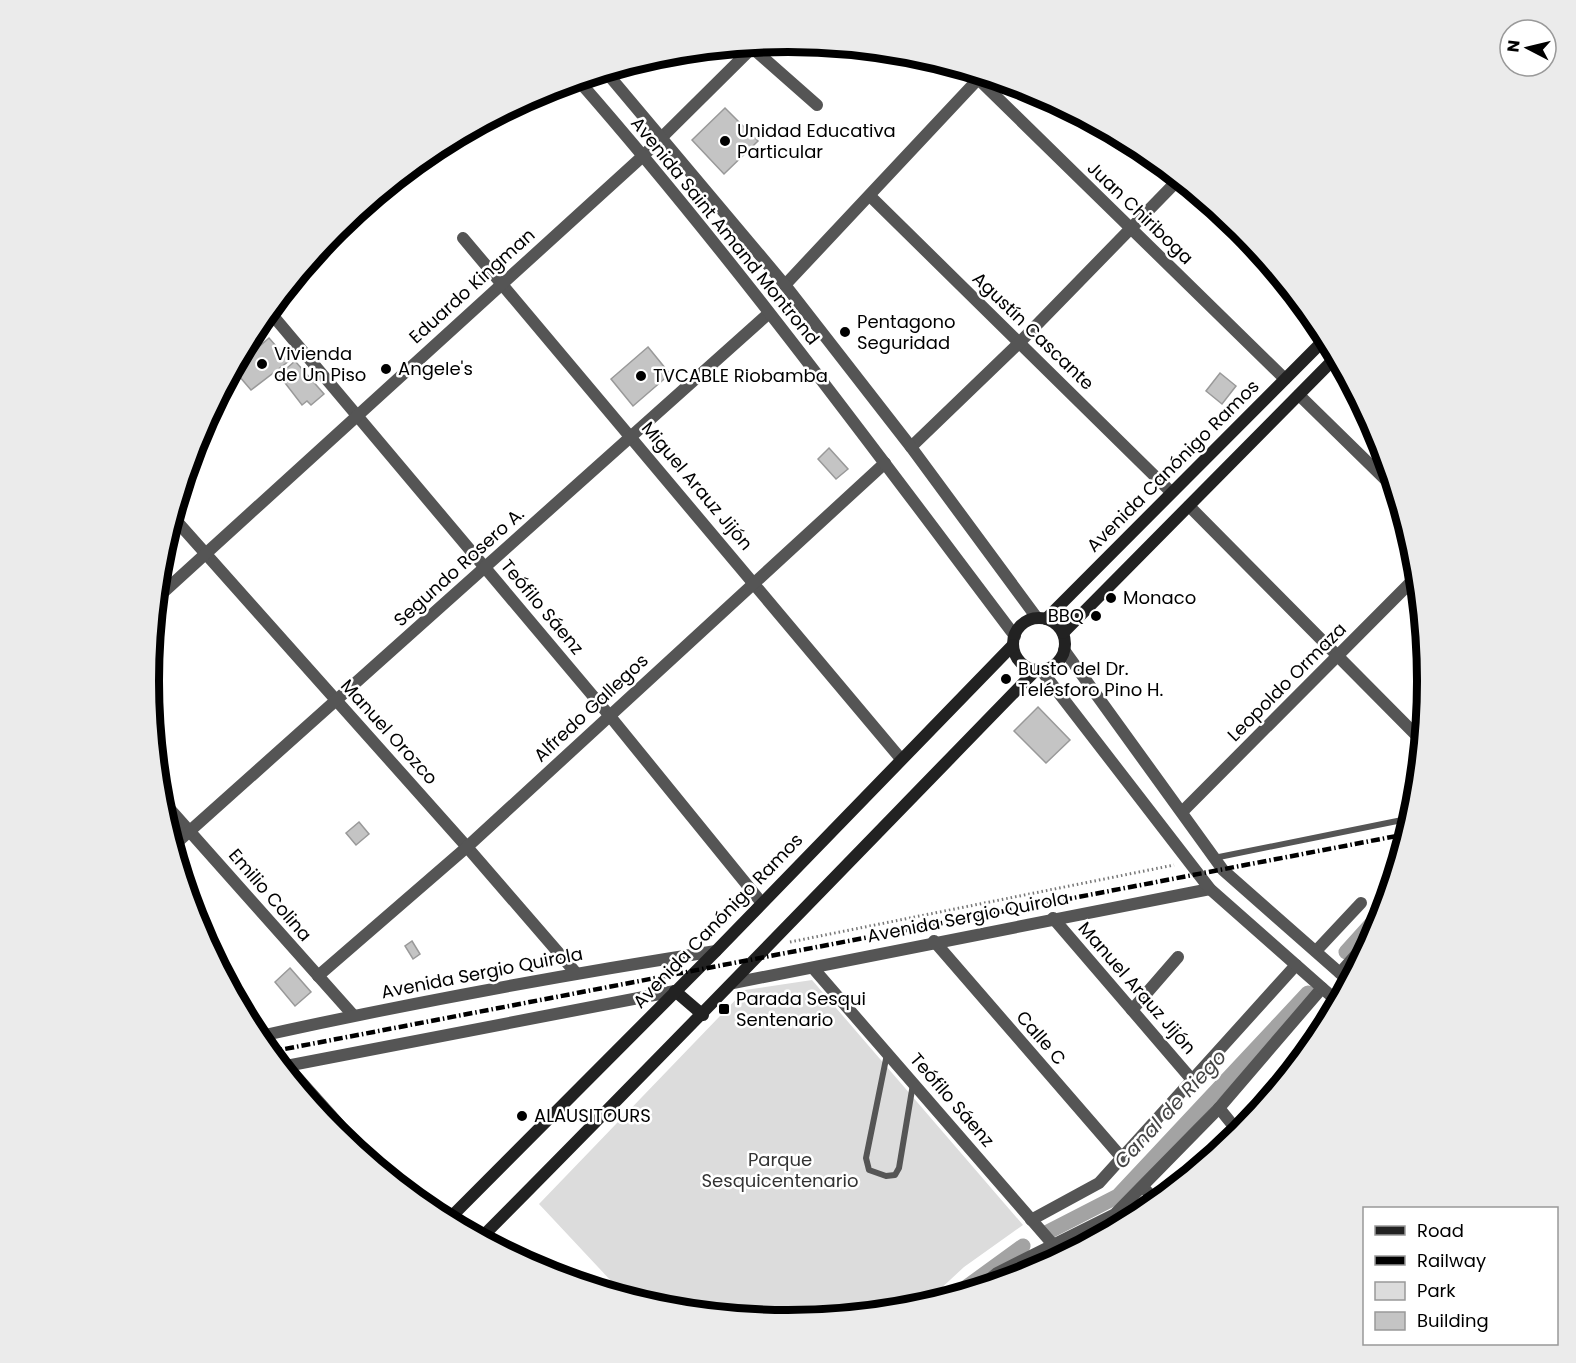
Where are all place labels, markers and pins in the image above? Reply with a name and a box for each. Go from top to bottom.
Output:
place label: Unidad Educativa Particular [737,118,896,164]
marker: Unidad Educativa Particular [718,134,732,148]
place label: Pentagono Seguridad [857,309,956,355]
marker: Pentagono Seguridad [838,325,852,339]
place label: Vivienda de Un Piso [274,341,366,387]
place label: Angele's [398,356,473,381]
marker: Vivienda de Un Piso [255,357,269,371]
marker: Angele's [379,362,393,376]
place label: TVCABLE Riobamba [653,363,828,388]
marker: TVCABLE Riobamba [634,369,648,383]
place label: Monaco [1123,585,1196,610]
marker: Monaco [1104,591,1118,605]
place label: BBQ [1048,603,1084,628]
marker: BBQ [1089,609,1103,623]
place label: Busto del Dr. Telésforo Pino H. [1018,656,1163,702]
marker: Busto del Dr. Telésforo Pino H. [999,672,1013,686]
place label: Parada Sesqui Sentenario [736,986,866,1032]
marker: Parada Sesqui Sentenario [717,1002,731,1016]
place label: ALAUSITOURS [534,1103,651,1128]
marker: ALAUSITOURS [515,1109,529,1123]

